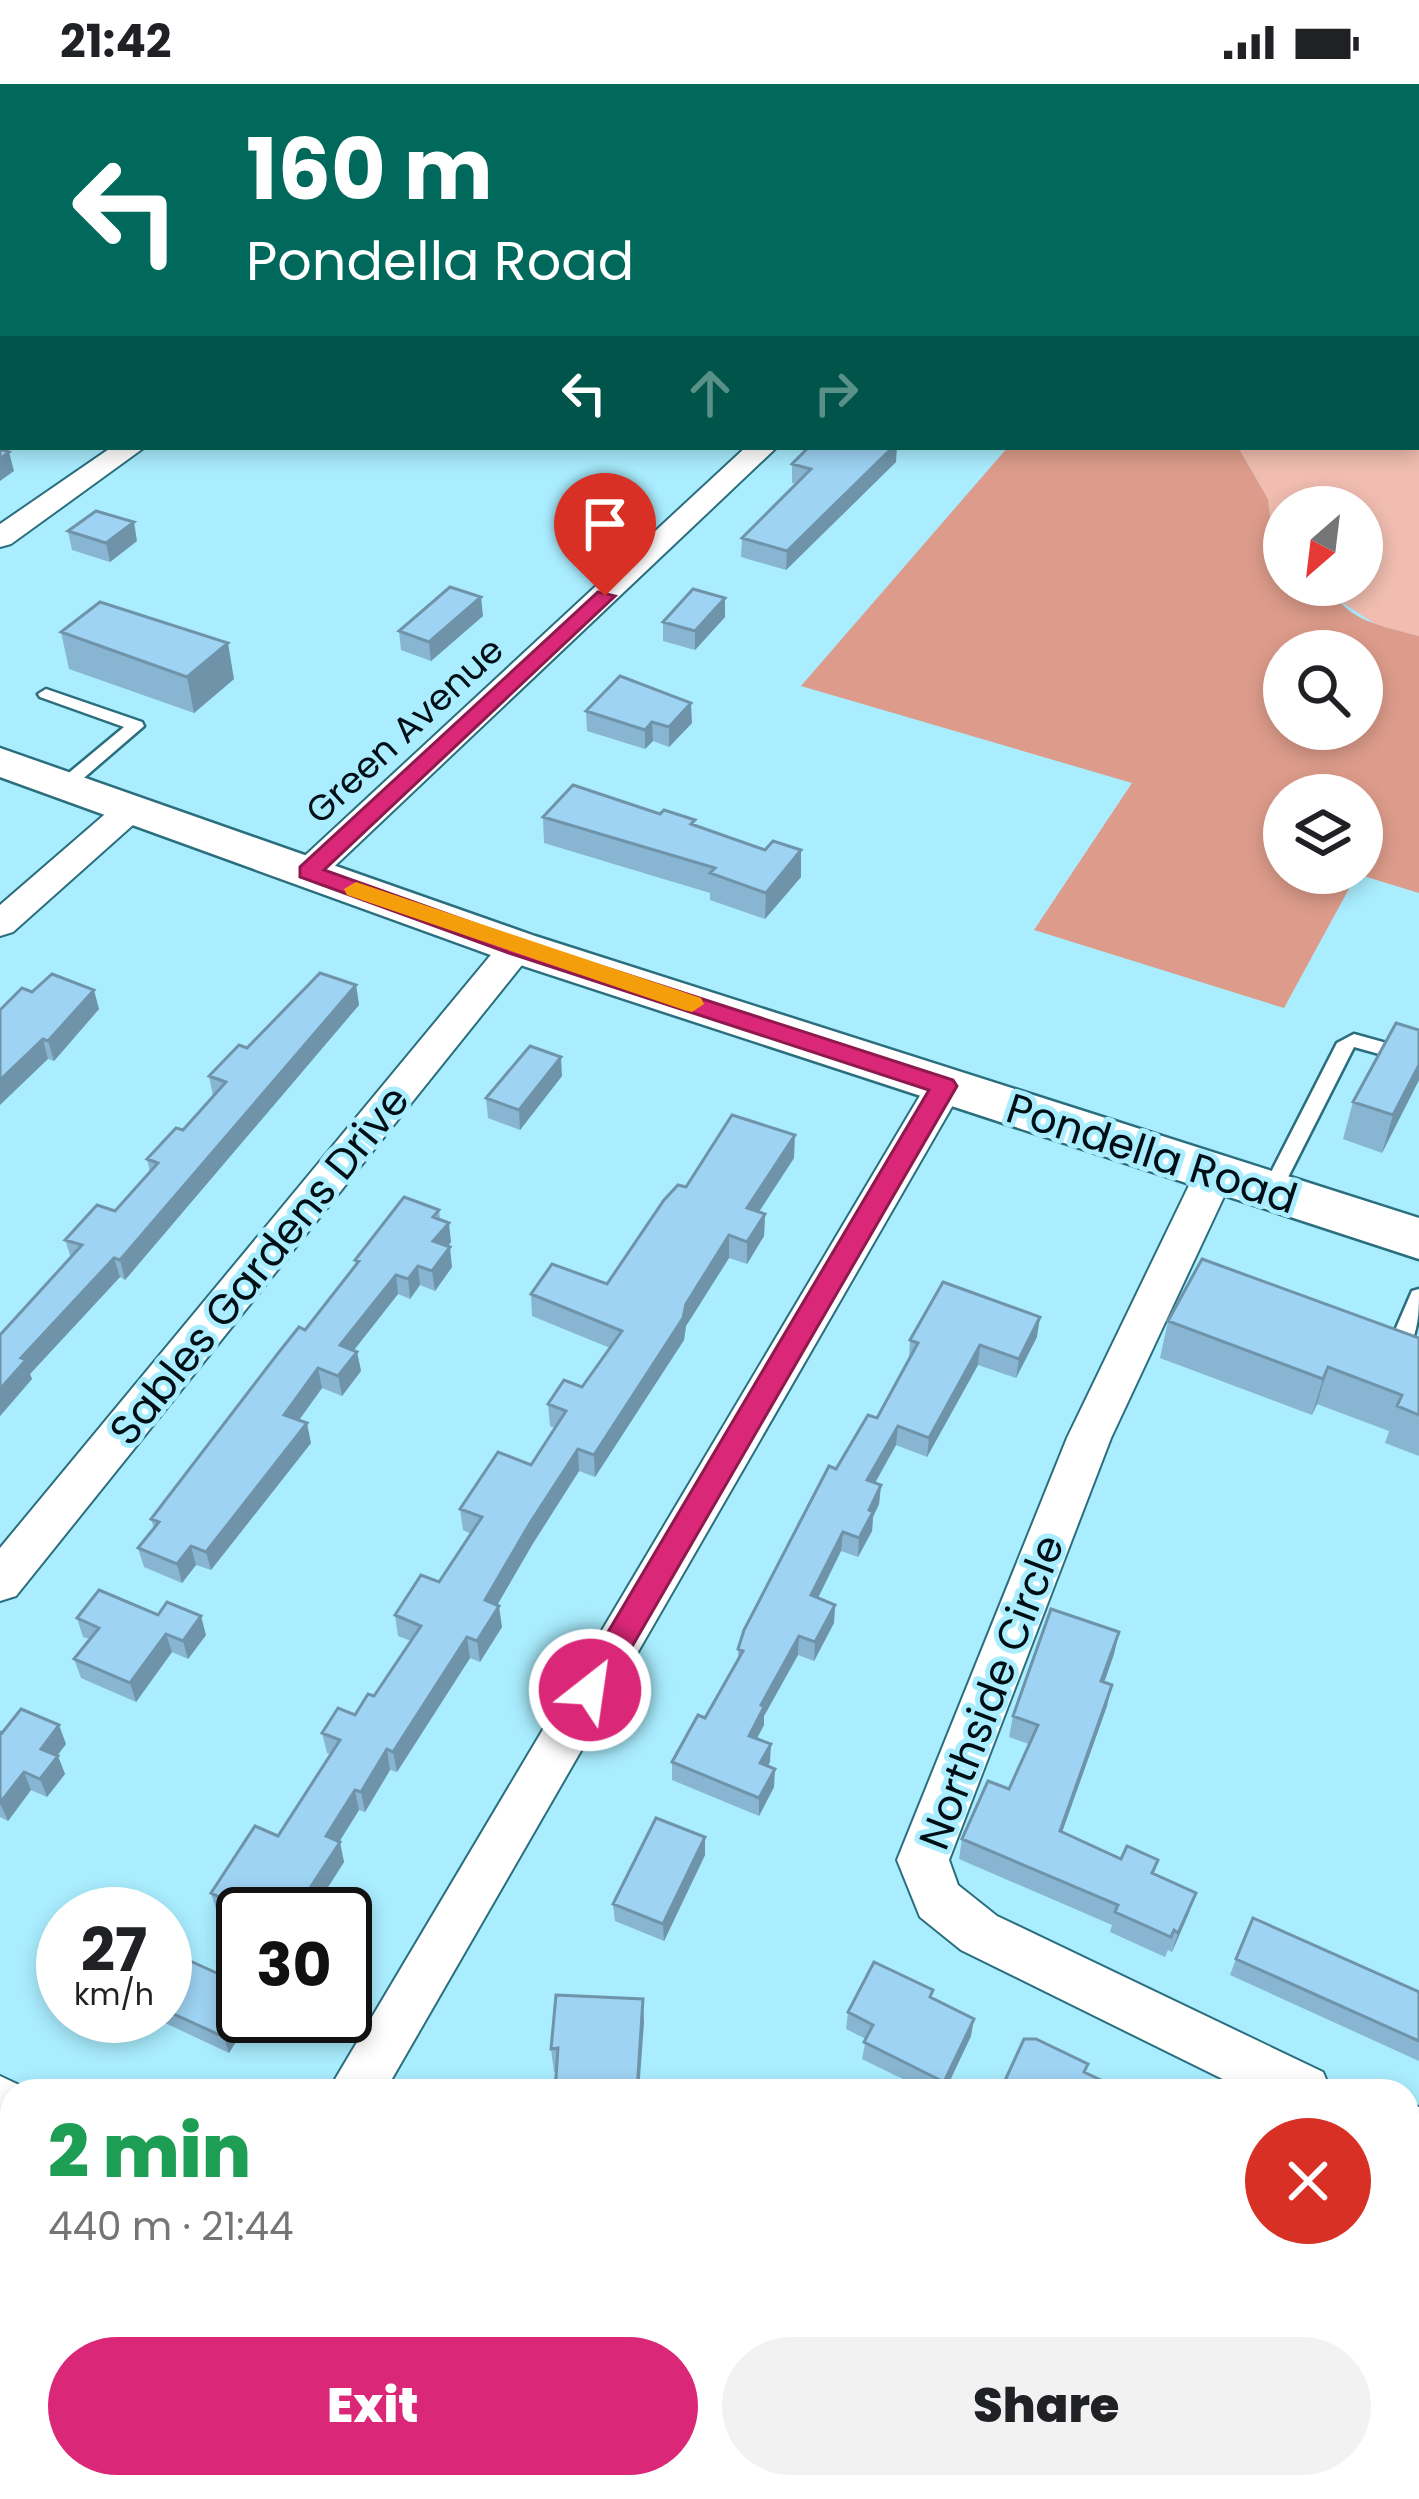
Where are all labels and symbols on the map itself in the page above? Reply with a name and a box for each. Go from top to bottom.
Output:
pin [554,473,656,596]
north arrow [1263,486,1383,606]
street label: Green Avenue [294,625,515,836]
street label: Sables Gardens Drive [96,1073,423,1458]
street label: Pondella Road [999,1079,1305,1228]
street label: Northside Circle [904,1526,1079,1858]
position arrow [527,1627,653,1753]
speed limit sign: 30 [216,1887,372,2043]

